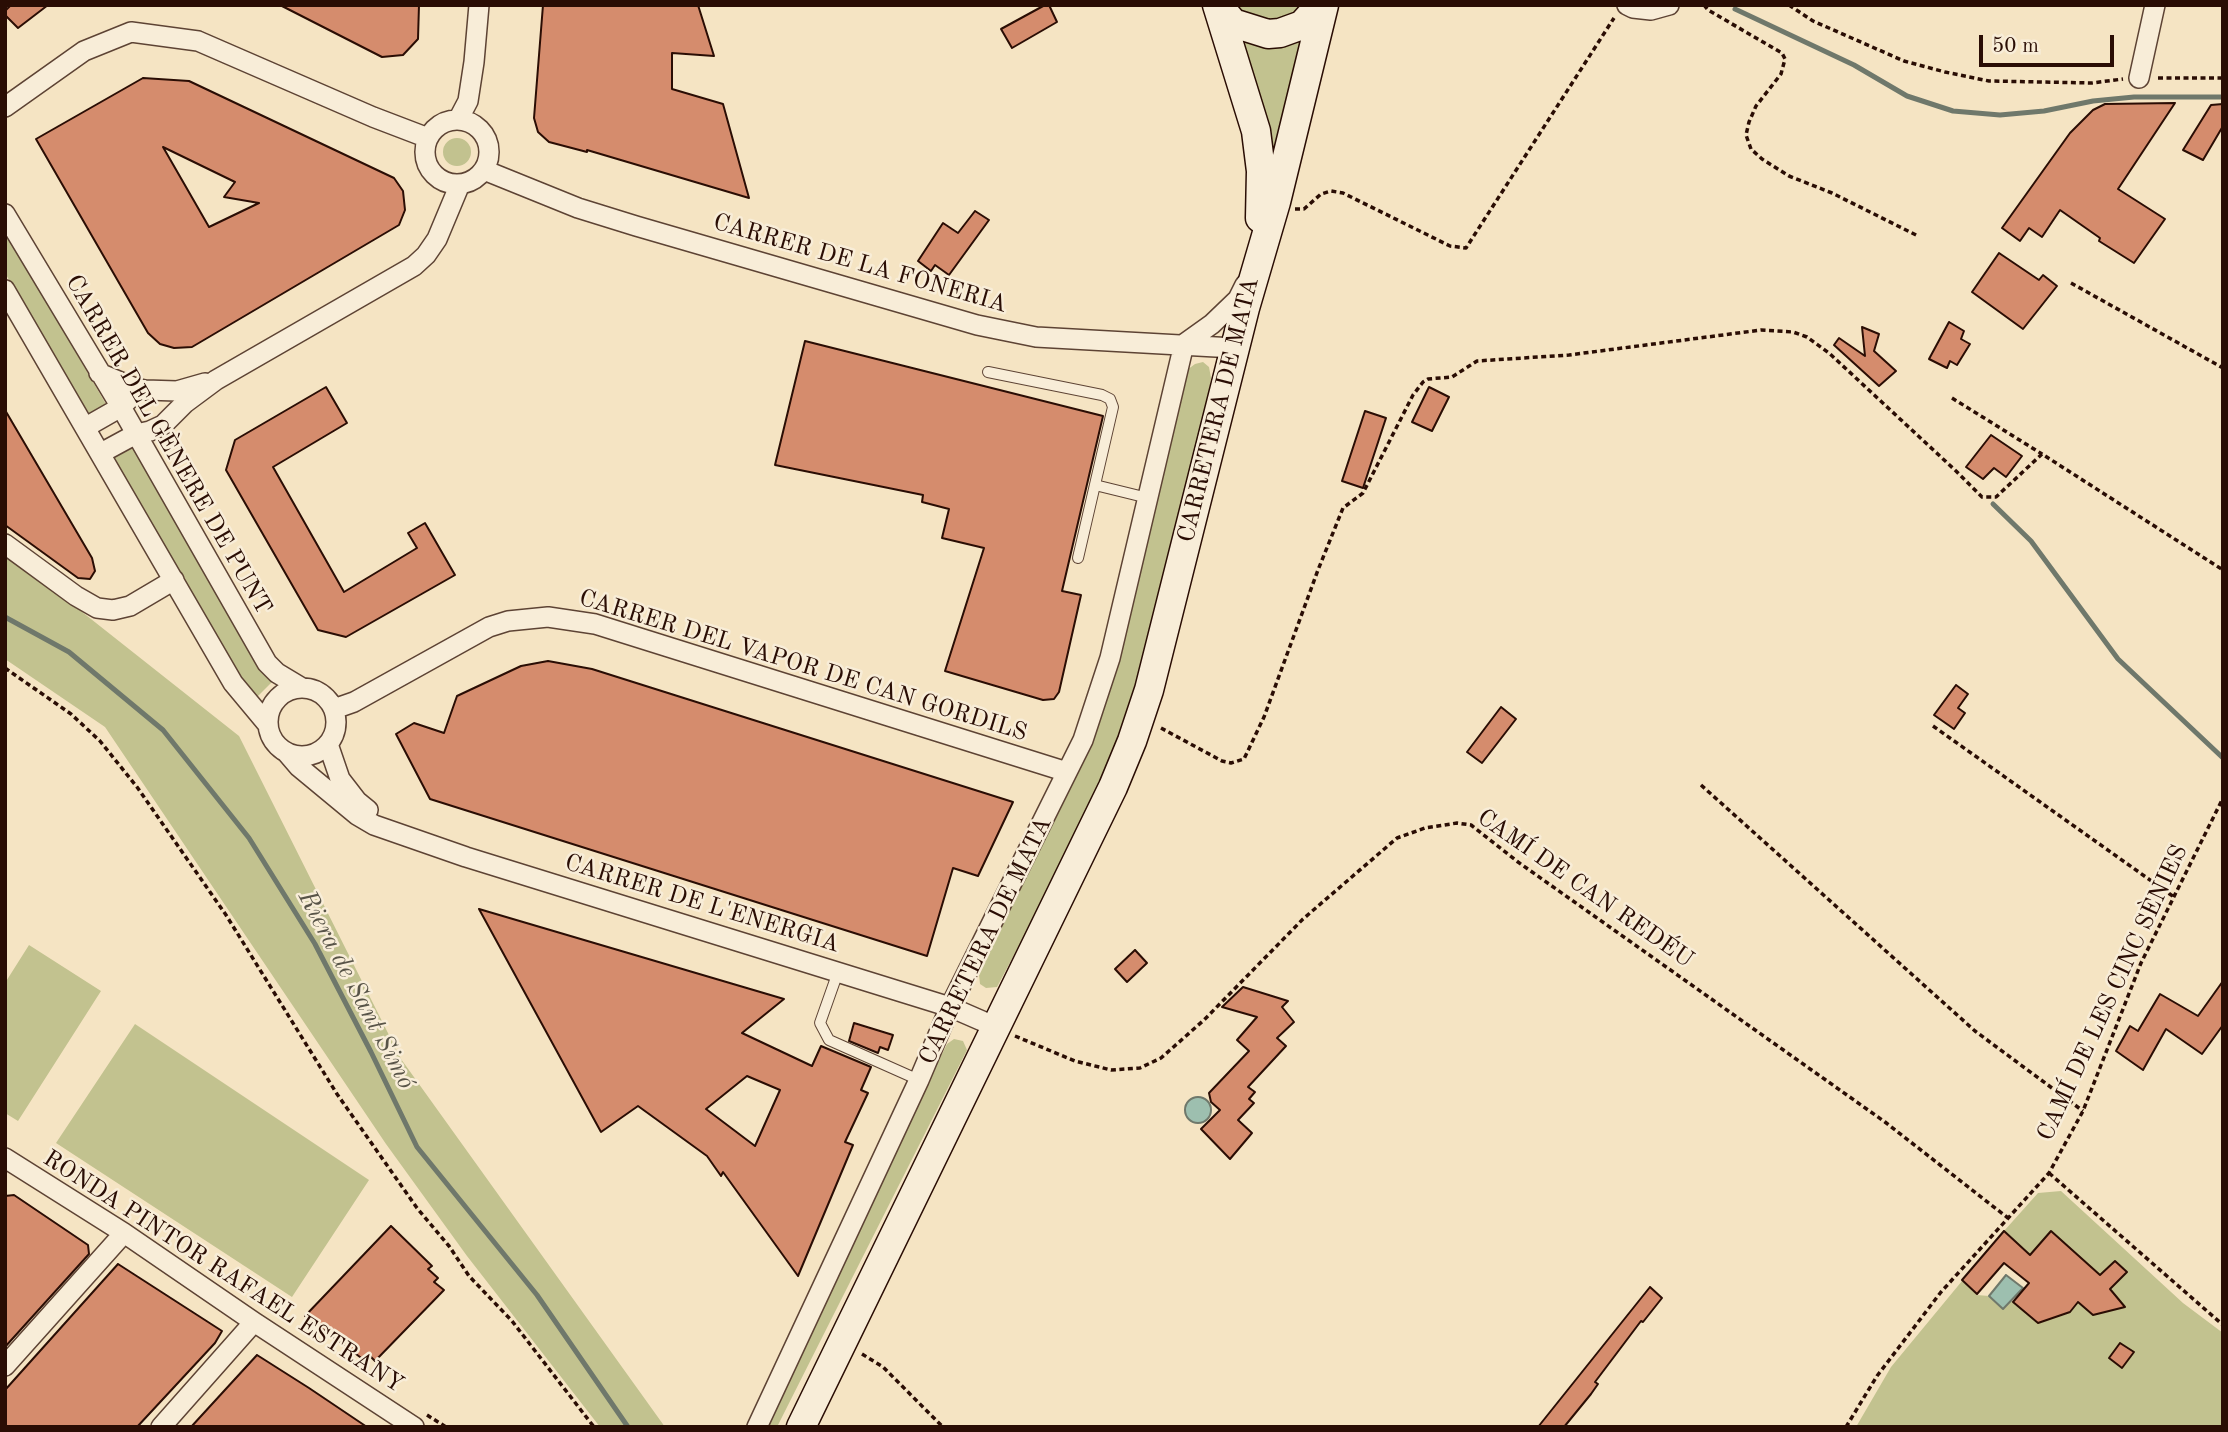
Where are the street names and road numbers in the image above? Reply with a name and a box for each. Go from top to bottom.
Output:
street label: CARRER DE LA FONERIA [710,208,1010,320]
street label: CARRER DEL GÈNERE DE PUNT [59,270,277,620]
street label: CARRETERA DE MATA [1172,275,1266,545]
street label: CARRER DEL VAPOR DE CAN GORDILS [575,584,1031,748]
street label: CAMÍ DE CAN REDÉU [1471,803,1699,975]
street label: CARRETERA DE MATA [913,812,1059,1070]
street label: CAMÍ DE LES CINC SÈNIES [2032,840,2194,1146]
street label: CARRER DE L'ENERGIA [561,848,843,960]
street label: RONDA PINTOR RAFAEL ESTRANY [37,1144,409,1400]

